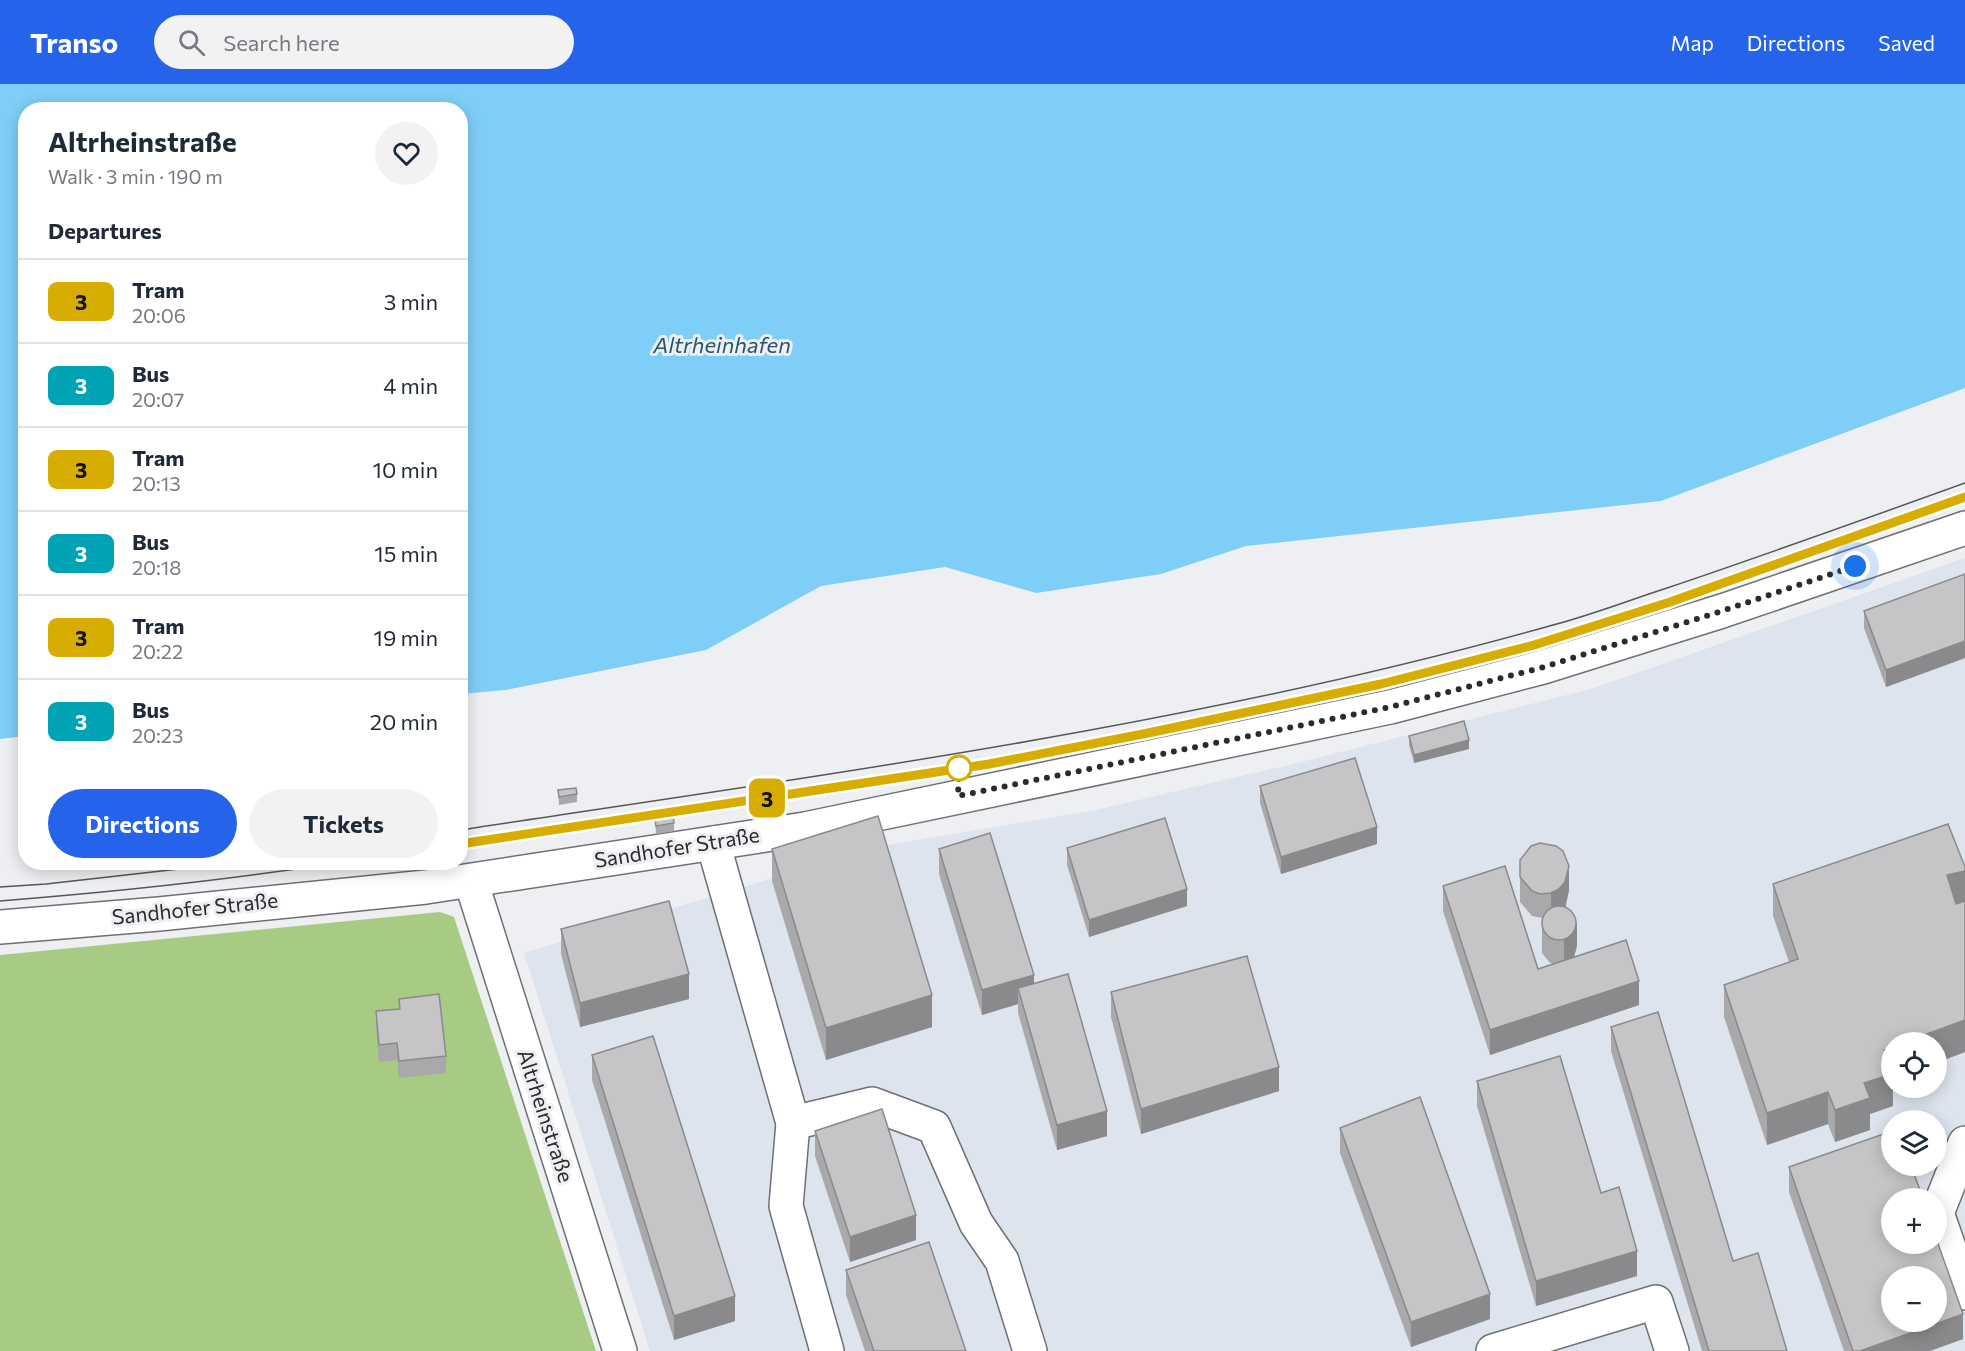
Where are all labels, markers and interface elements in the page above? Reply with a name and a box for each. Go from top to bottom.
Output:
search box [154,15,574,69]
text: Transo [30,25,118,59]
icon: search [175,26,208,59]
text: Search here [223,29,340,56]
text: Map [1671,30,1714,55]
text: Directions [1747,30,1845,55]
text: Saved [1878,30,1935,55]
button: heart [375,122,438,185]
text: Altrheinstraße [48,124,237,158]
text: Walk · 3 min · 190 m [48,164,223,188]
text: Departures [48,217,162,244]
text: Tram [132,276,184,303]
text: 3 min [384,288,438,315]
text: 3 [75,289,87,314]
text: 20:06 [132,303,186,327]
water label: Altrheinhafen [652,331,791,358]
text: Bus [132,360,169,387]
text: 4 min [383,372,438,399]
text: 3 [75,373,87,398]
text: 20:07 [132,387,184,411]
text: Tram [132,444,184,471]
text: 10 min [373,456,438,483]
text: 3 [75,457,87,482]
text: 20:13 [132,471,181,495]
text: Bus [132,528,169,555]
text: 15 min [374,540,438,567]
text: 3 [75,541,87,566]
your location [1840,551,1870,581]
text: 20:18 [132,555,182,579]
text: Tram [132,612,184,639]
text: 19 min [374,624,438,651]
text: 3 [75,625,87,650]
text: 20:22 [132,639,183,663]
text: Bus [132,696,169,723]
text: 20 min [370,708,438,735]
text: 3 [75,709,87,734]
text: 20:23 [132,723,183,747]
unlabelled marker [946,755,972,781]
line badge: 3 [748,778,786,818]
text: 3 [761,786,773,811]
button: Directions [48,789,237,858]
button: Tickets [249,789,438,858]
street label: Sandhofer Straße [592,821,761,872]
street label: Sandhofer Straße [111,886,279,929]
map controls [1881,1032,1947,1332]
button: locate [1881,1032,1947,1098]
street label: Altrheinstraße [513,1046,580,1185]
button: layers [1881,1110,1947,1176]
button: + [1881,1188,1947,1254]
button: − [1881,1266,1947,1332]

